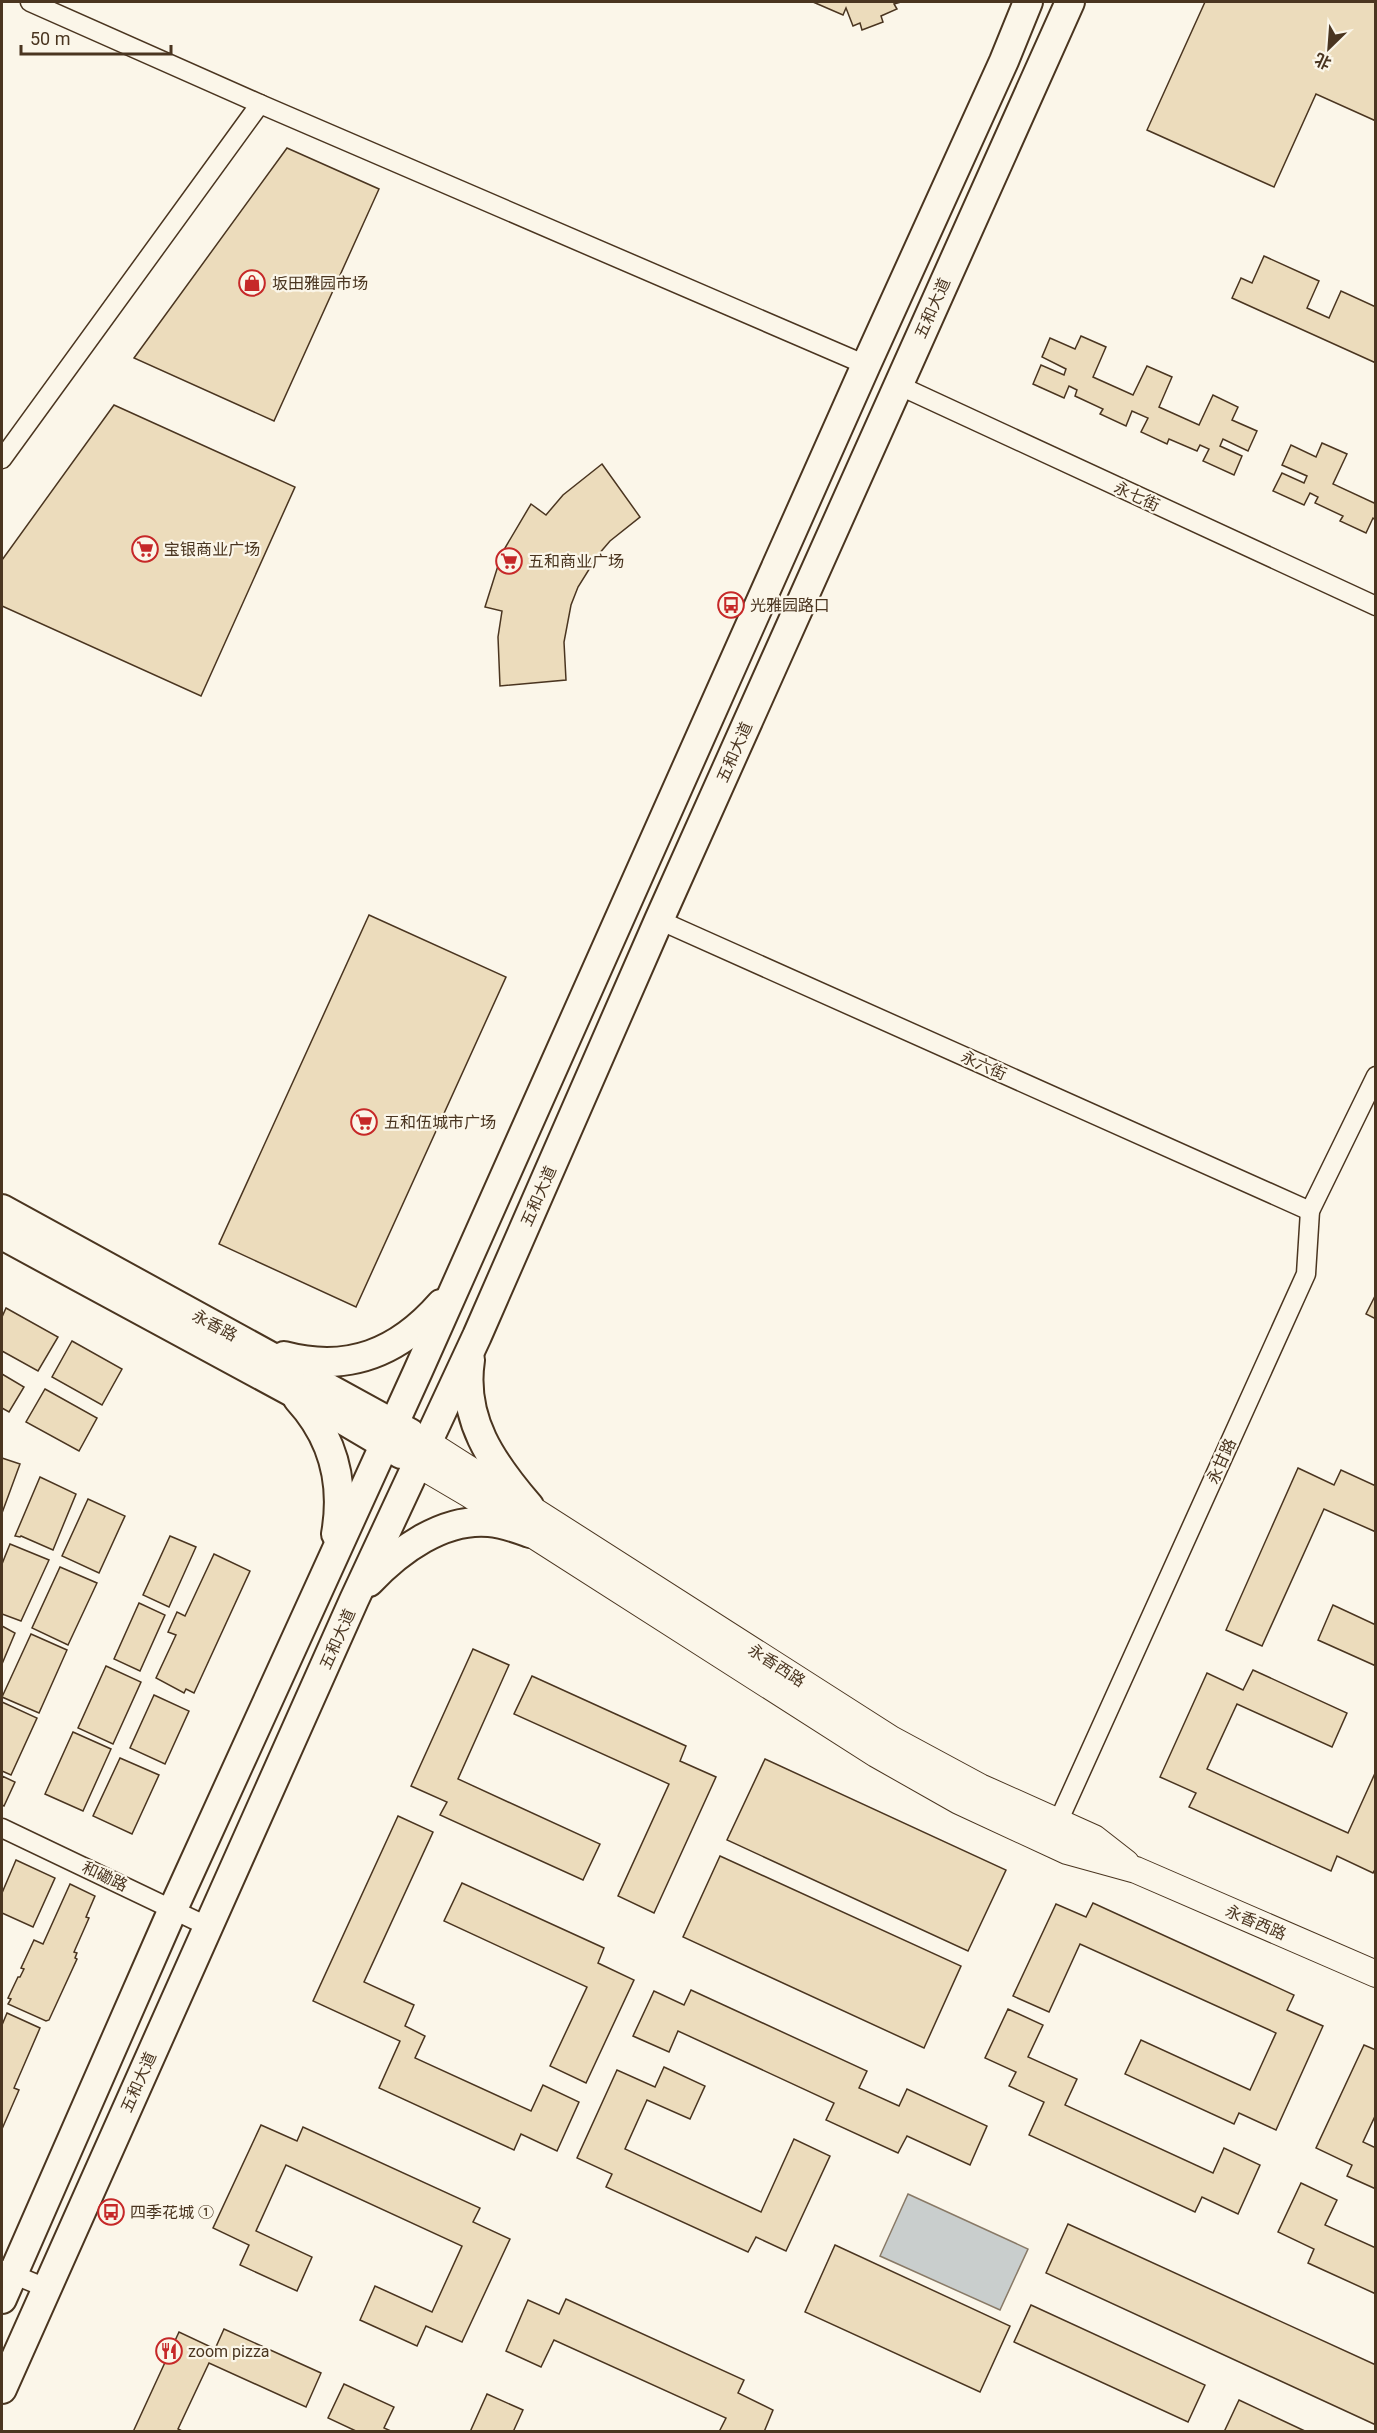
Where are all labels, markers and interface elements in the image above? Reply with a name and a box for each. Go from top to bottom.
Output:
scale bar [21,18,171,56]
north arrow [1299,18,1359,78]
text: 50 m [30,28,70,49]
text: 北 [1312,49,1334,73]
shop icon: 坂田雅园市场 [237,268,267,298]
place label: 坂田雅园市场 [272,274,368,293]
street label: 五和大道 [911,275,954,341]
street label: 永七街 [1111,478,1163,515]
supermarket icon: 宝银商业广场 [130,534,160,564]
place label: 宝银商业广场 [164,540,260,559]
supermarket icon: 五和商业广场 [494,546,524,576]
place label: 五和商业广场 [528,552,624,571]
bus stop icon: 光雅园路口 [716,590,746,620]
place label: 光雅园路口 [750,596,830,615]
street label: 五和大道 [713,719,756,785]
street label: 永六街 [958,1047,1010,1084]
supermarket icon: 五和伍城市广场 [349,1107,379,1137]
place label: 五和伍城市广场 [384,1113,496,1132]
street label: 五和大道 [517,1163,560,1229]
street label: 永香路 [189,1306,240,1345]
street label: 永甘路 [1203,1435,1240,1487]
street label: 五和大道 [316,1606,359,1672]
street label: 永香西路 [745,1640,809,1691]
street label: 和磡路 [79,1858,131,1895]
street label: 永香西路 [1223,1901,1289,1944]
street label: 五和大道 [117,2049,160,2115]
bus stop icon: 四季花城 ① [96,2197,126,2227]
place label: 四季花城 ① [130,2203,214,2222]
restaurant icon: zoom pizza [154,2336,184,2366]
place label: zoom pizza [188,2342,270,2361]

